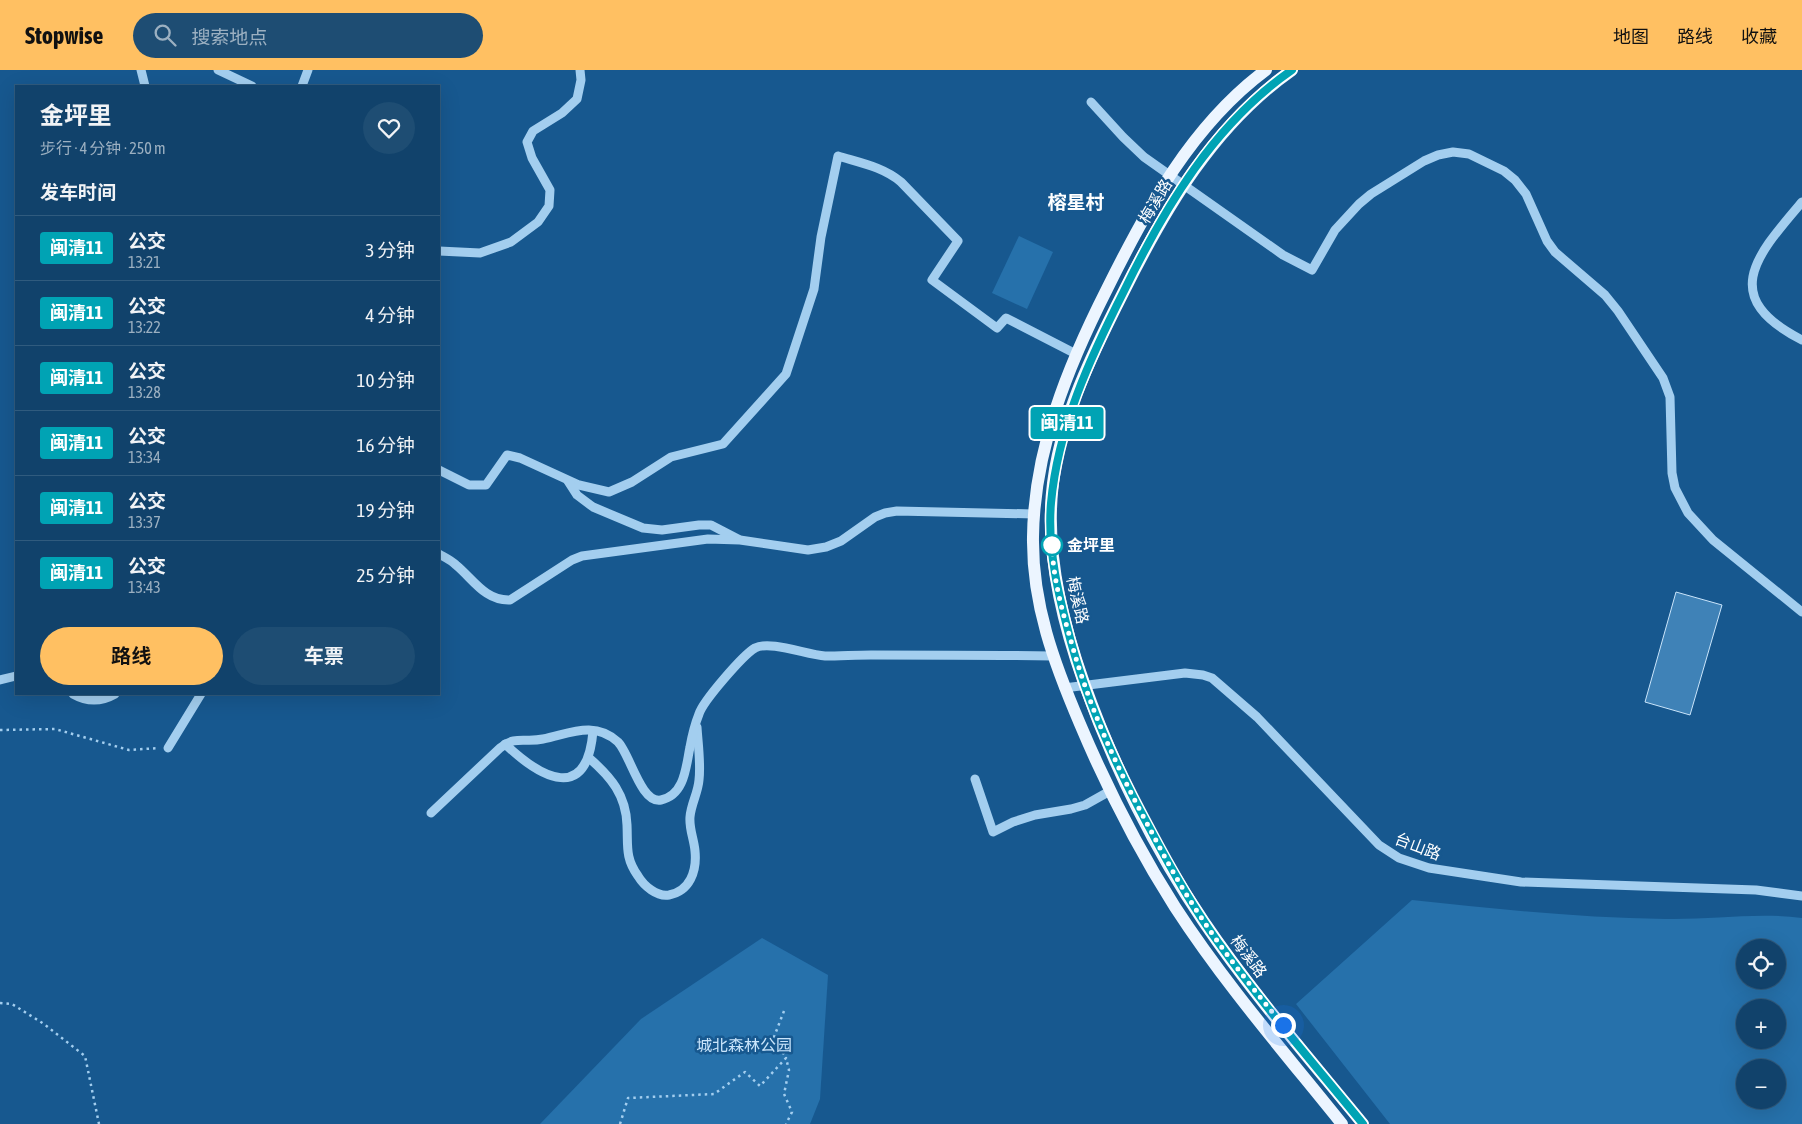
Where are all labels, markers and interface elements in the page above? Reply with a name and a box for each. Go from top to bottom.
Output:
search box [133,13,483,58]
icon: search [151,21,179,49]
text: Stopwise [25,22,103,49]
text: 搜索地点 [191,26,267,48]
text: 地图 [1613,26,1649,47]
text: 路线 [1677,26,1713,47]
text: 收藏 [1741,26,1777,47]
text: 金坪里 [40,102,112,129]
button: heart [363,102,415,154]
text: 步行 · 4 分钟 · 250 m [40,139,166,157]
street label: 梅溪路 [1135,176,1175,226]
text: 发车时间 [40,181,116,203]
district label: 榕星村 [1047,191,1105,213]
text: 公交 [128,230,166,252]
text: 闽清11 [50,237,103,258]
text: 3 分钟 [365,239,415,261]
text: 13:21 [128,253,161,271]
text: 公交 [128,295,166,317]
text: 闽清11 [50,302,103,323]
text: 4 分钟 [365,304,415,326]
text: 13:22 [128,318,161,336]
text: 公交 [128,360,166,382]
text: 闽清11 [50,367,103,388]
text: 10 分钟 [357,369,415,391]
text: 13:28 [128,383,161,401]
line badge: 闽清11 [1032,407,1102,439]
text: 闽清11 [1041,412,1093,433]
text: 公交 [128,425,166,447]
text: 闽清11 [50,432,103,453]
text: 16 分钟 [357,434,415,456]
text: 13:34 [128,448,161,466]
text: 公交 [128,490,166,512]
text: 闽清11 [50,497,103,518]
text: 19 分钟 [357,499,415,521]
text: 13:37 [128,513,161,531]
marker: 金坪里 [1041,534,1063,556]
place label: 金坪里 [1067,536,1115,554]
text: 公交 [128,555,166,577]
text: 闽清11 [50,562,103,583]
text: 25 分钟 [357,564,415,586]
street label: 梅溪路 [1064,575,1092,625]
text: 13:43 [128,578,161,596]
button: 路线 [40,627,223,685]
button: 车票 [233,627,415,685]
street label: 台山路 [1392,829,1444,863]
street label: 梅溪路 [1227,931,1271,981]
map controls [1736,939,1786,1109]
button: locate [1736,939,1786,989]
button: + [1736,999,1786,1049]
your location [1271,1013,1296,1038]
park label: 城北森林公园 [696,1036,792,1054]
button: − [1736,1059,1786,1109]

